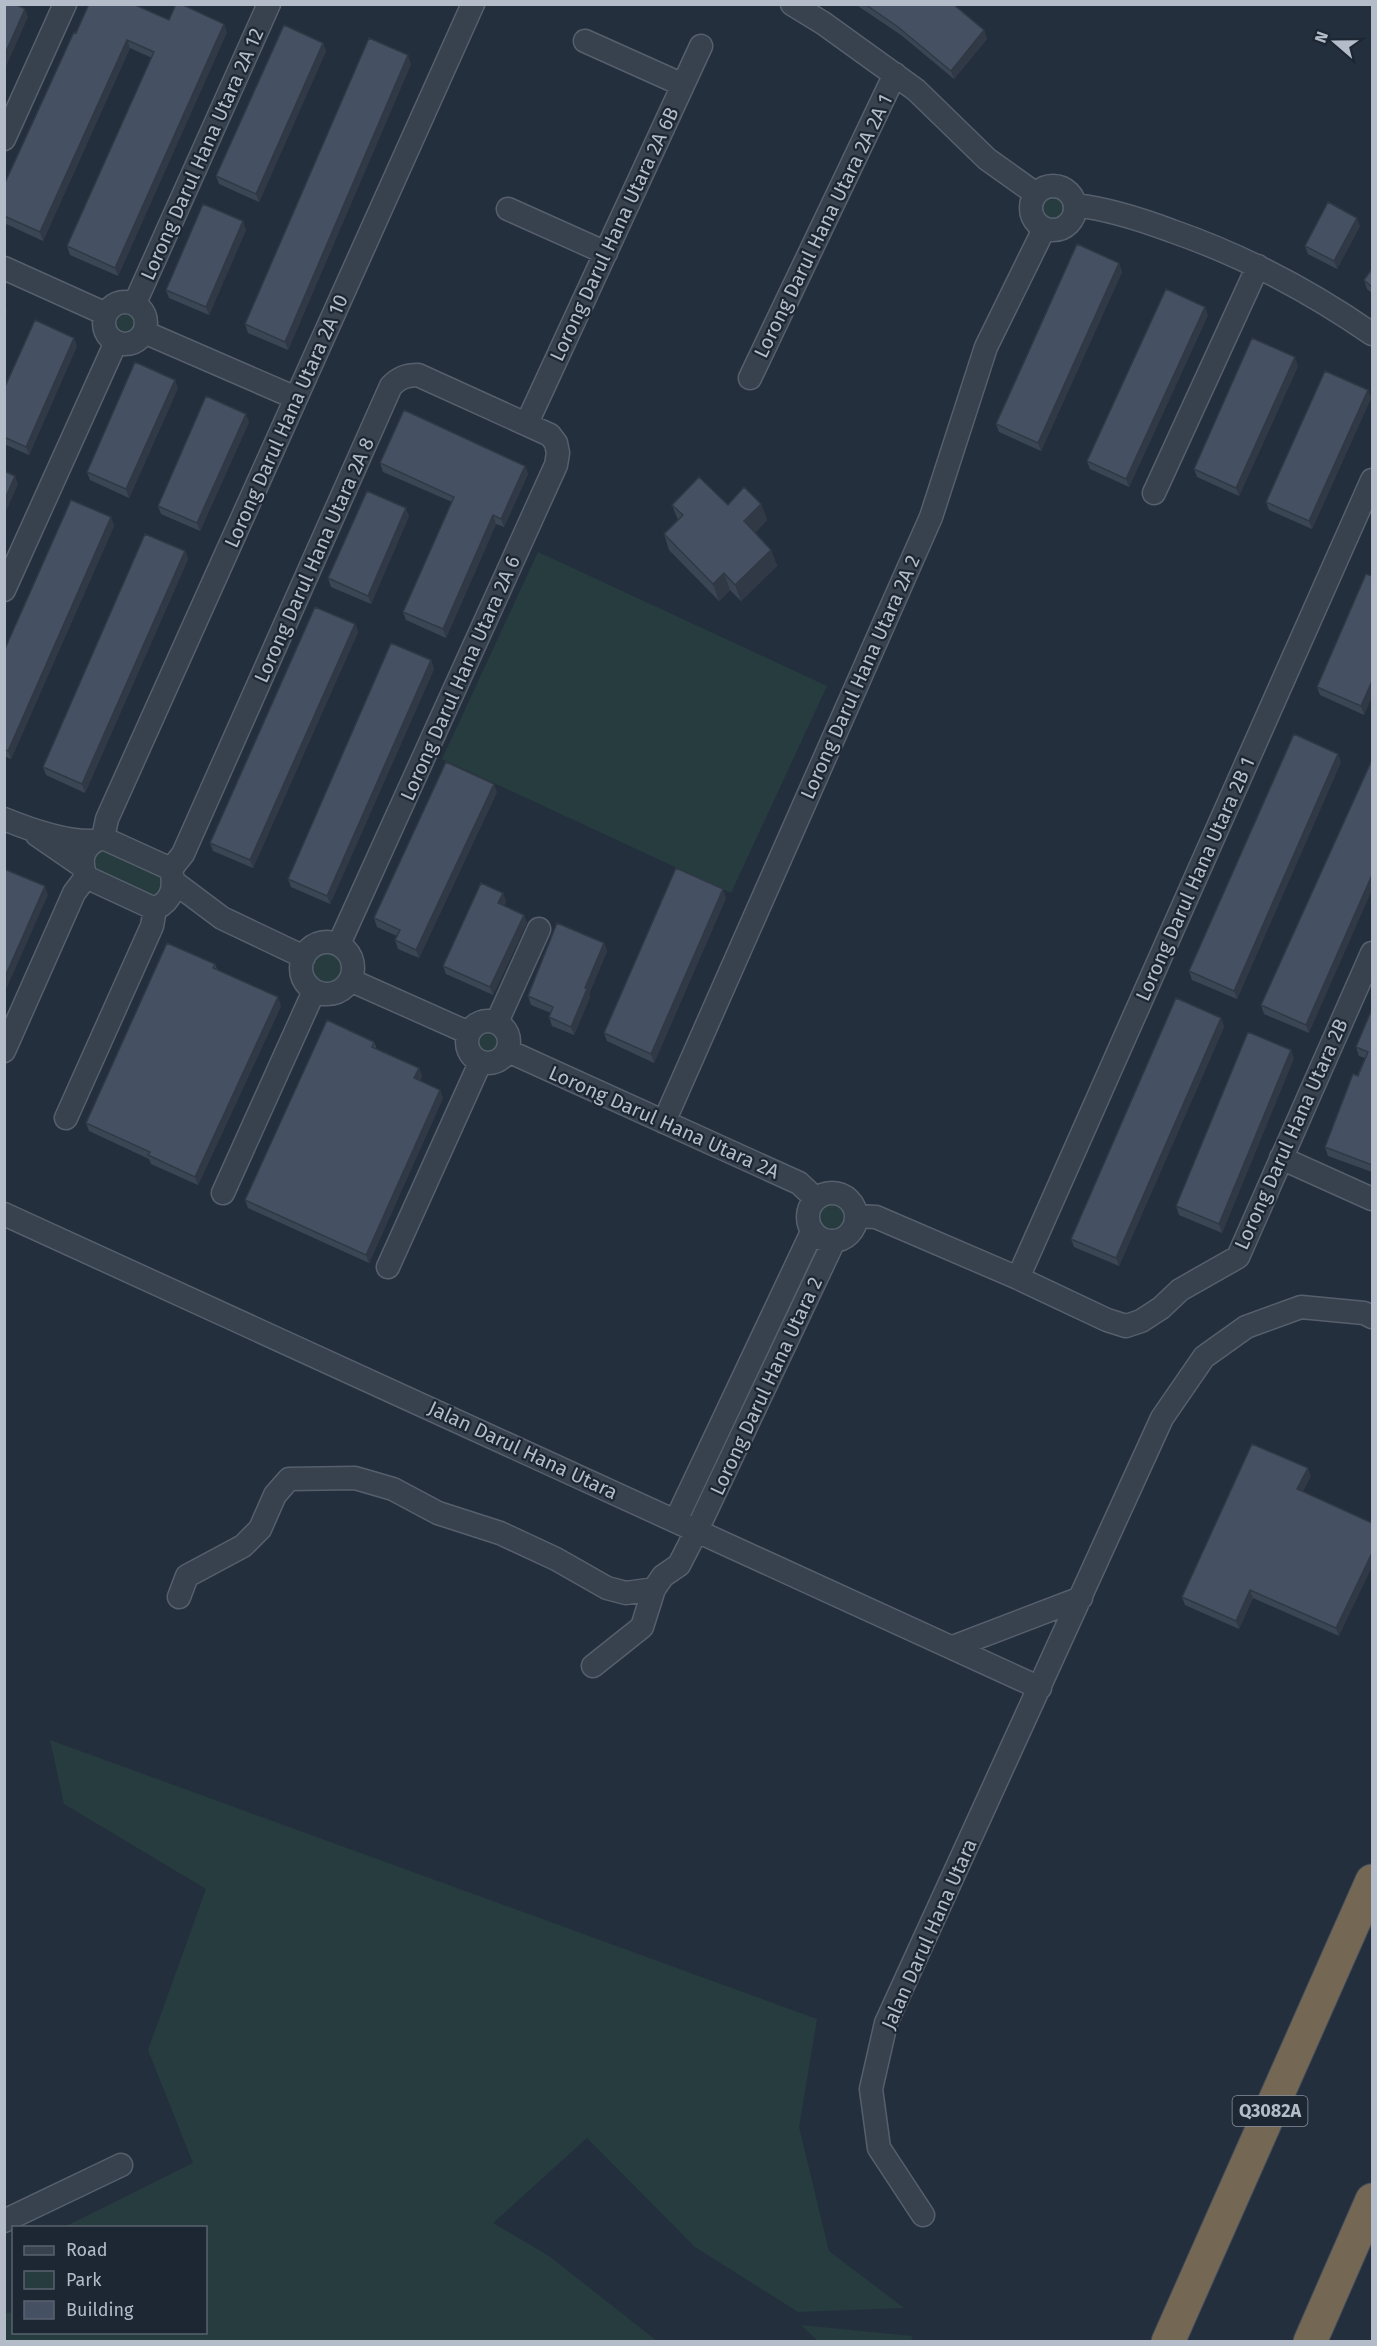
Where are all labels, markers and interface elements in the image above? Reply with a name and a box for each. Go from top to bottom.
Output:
north arrow [1305,12,1365,72]
street label: Lorong Darul Hana Utara 2A 12 [135,24,269,284]
text: N [1311,29,1332,45]
street label: Lorong Darul Hana Utara 2A 2A 1 [749,90,897,362]
street label: Lorong Darul Hana Utara 2A 6B [544,103,684,365]
street label: Lorong Darul Hana Utara 2A 10 [219,291,353,551]
street label: Lorong Darul Hana Utara 2A 8 [249,434,379,686]
street label: Lorong Darul Hana Utara 2A 2 [795,551,925,803]
street label: Lorong Darul Hana Utara 2A 6 [395,552,525,804]
street label: Lorong Darul Hana Utara 2B 1 [1130,753,1260,1005]
street label: Lorong Darul Hana Utara 2B [1229,1015,1353,1253]
street label: Lorong Darul Hana Utara 2A [545,1060,783,1184]
street label: Lorong Darul Hana Utara 2 [705,1273,827,1499]
street label: Jalan Darul Hana Utara [425,1396,621,1504]
street label: Jalan Darul Hana Utara [876,1835,982,2033]
road number: Q3082A [1232,2096,1308,2126]
legend [12,2226,207,2334]
text: Road [66,2239,108,2261]
text: Park [66,2269,102,2291]
text: Building [66,2299,134,2321]

